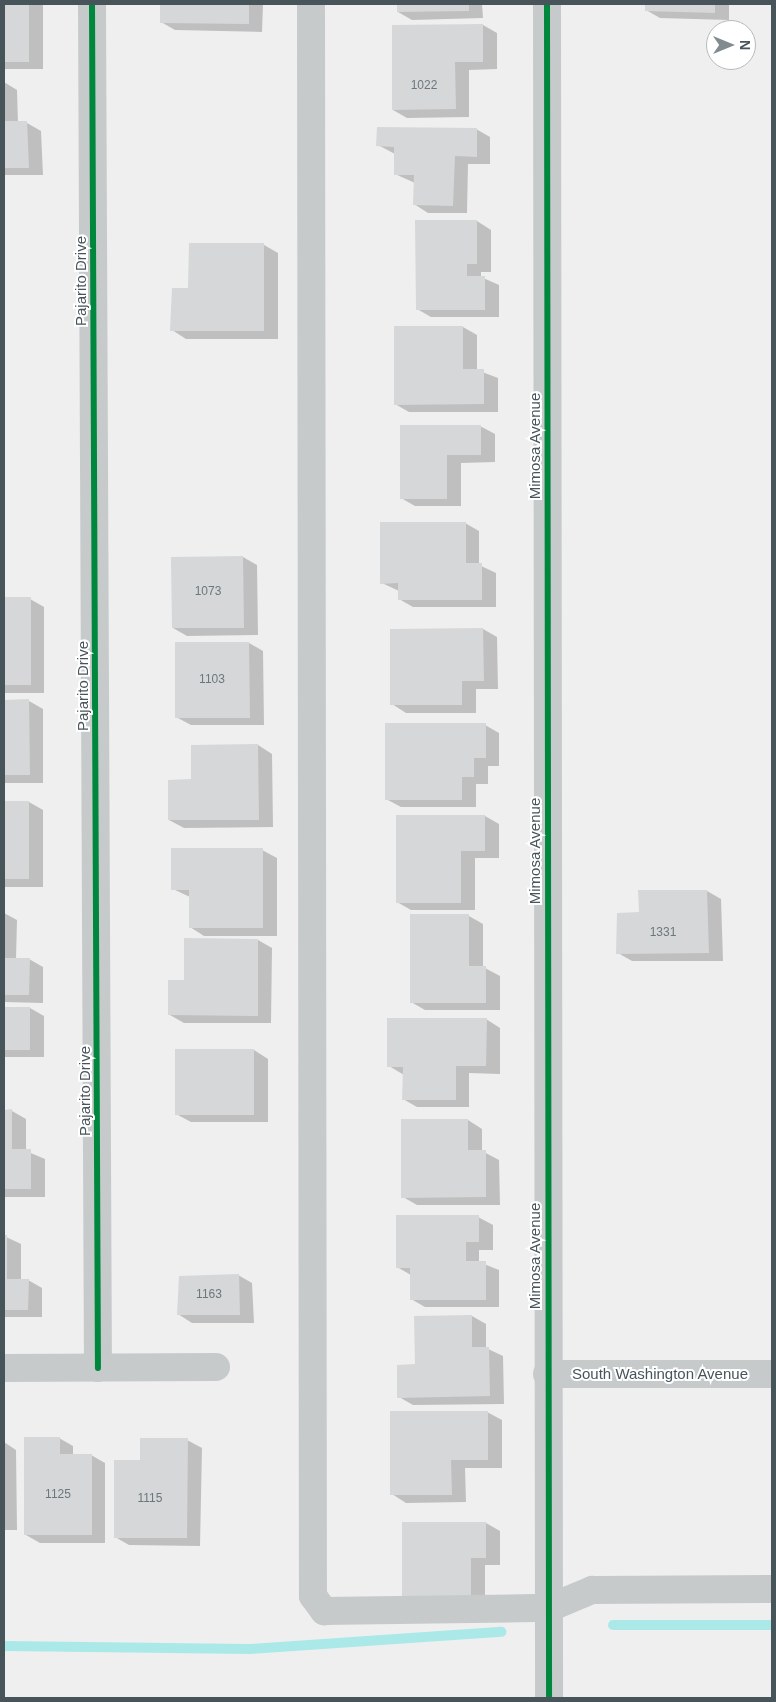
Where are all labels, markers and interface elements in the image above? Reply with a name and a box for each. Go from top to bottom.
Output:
north arrow [706,20,756,70]
text: N [737,40,753,50]
house number: 1022 [411,79,437,93]
street label: Pajarito Drive [72,236,90,326]
street label: Mimosa Avenue [526,392,544,500]
house number: 1073 [195,585,221,599]
street label: Pajarito Drive [74,641,92,731]
house number: 1103 [199,673,225,687]
street label: Mimosa Avenue [526,797,544,905]
house number: 1331 [650,926,676,940]
street label: Pajarito Drive [76,1046,94,1136]
street label: Mimosa Avenue [526,1202,544,1310]
house number: 1163 [196,1288,222,1302]
street label: South Washington Avenue [572,1365,748,1383]
house number: 1125 [45,1488,71,1502]
house number: 1115 [138,1492,162,1506]

